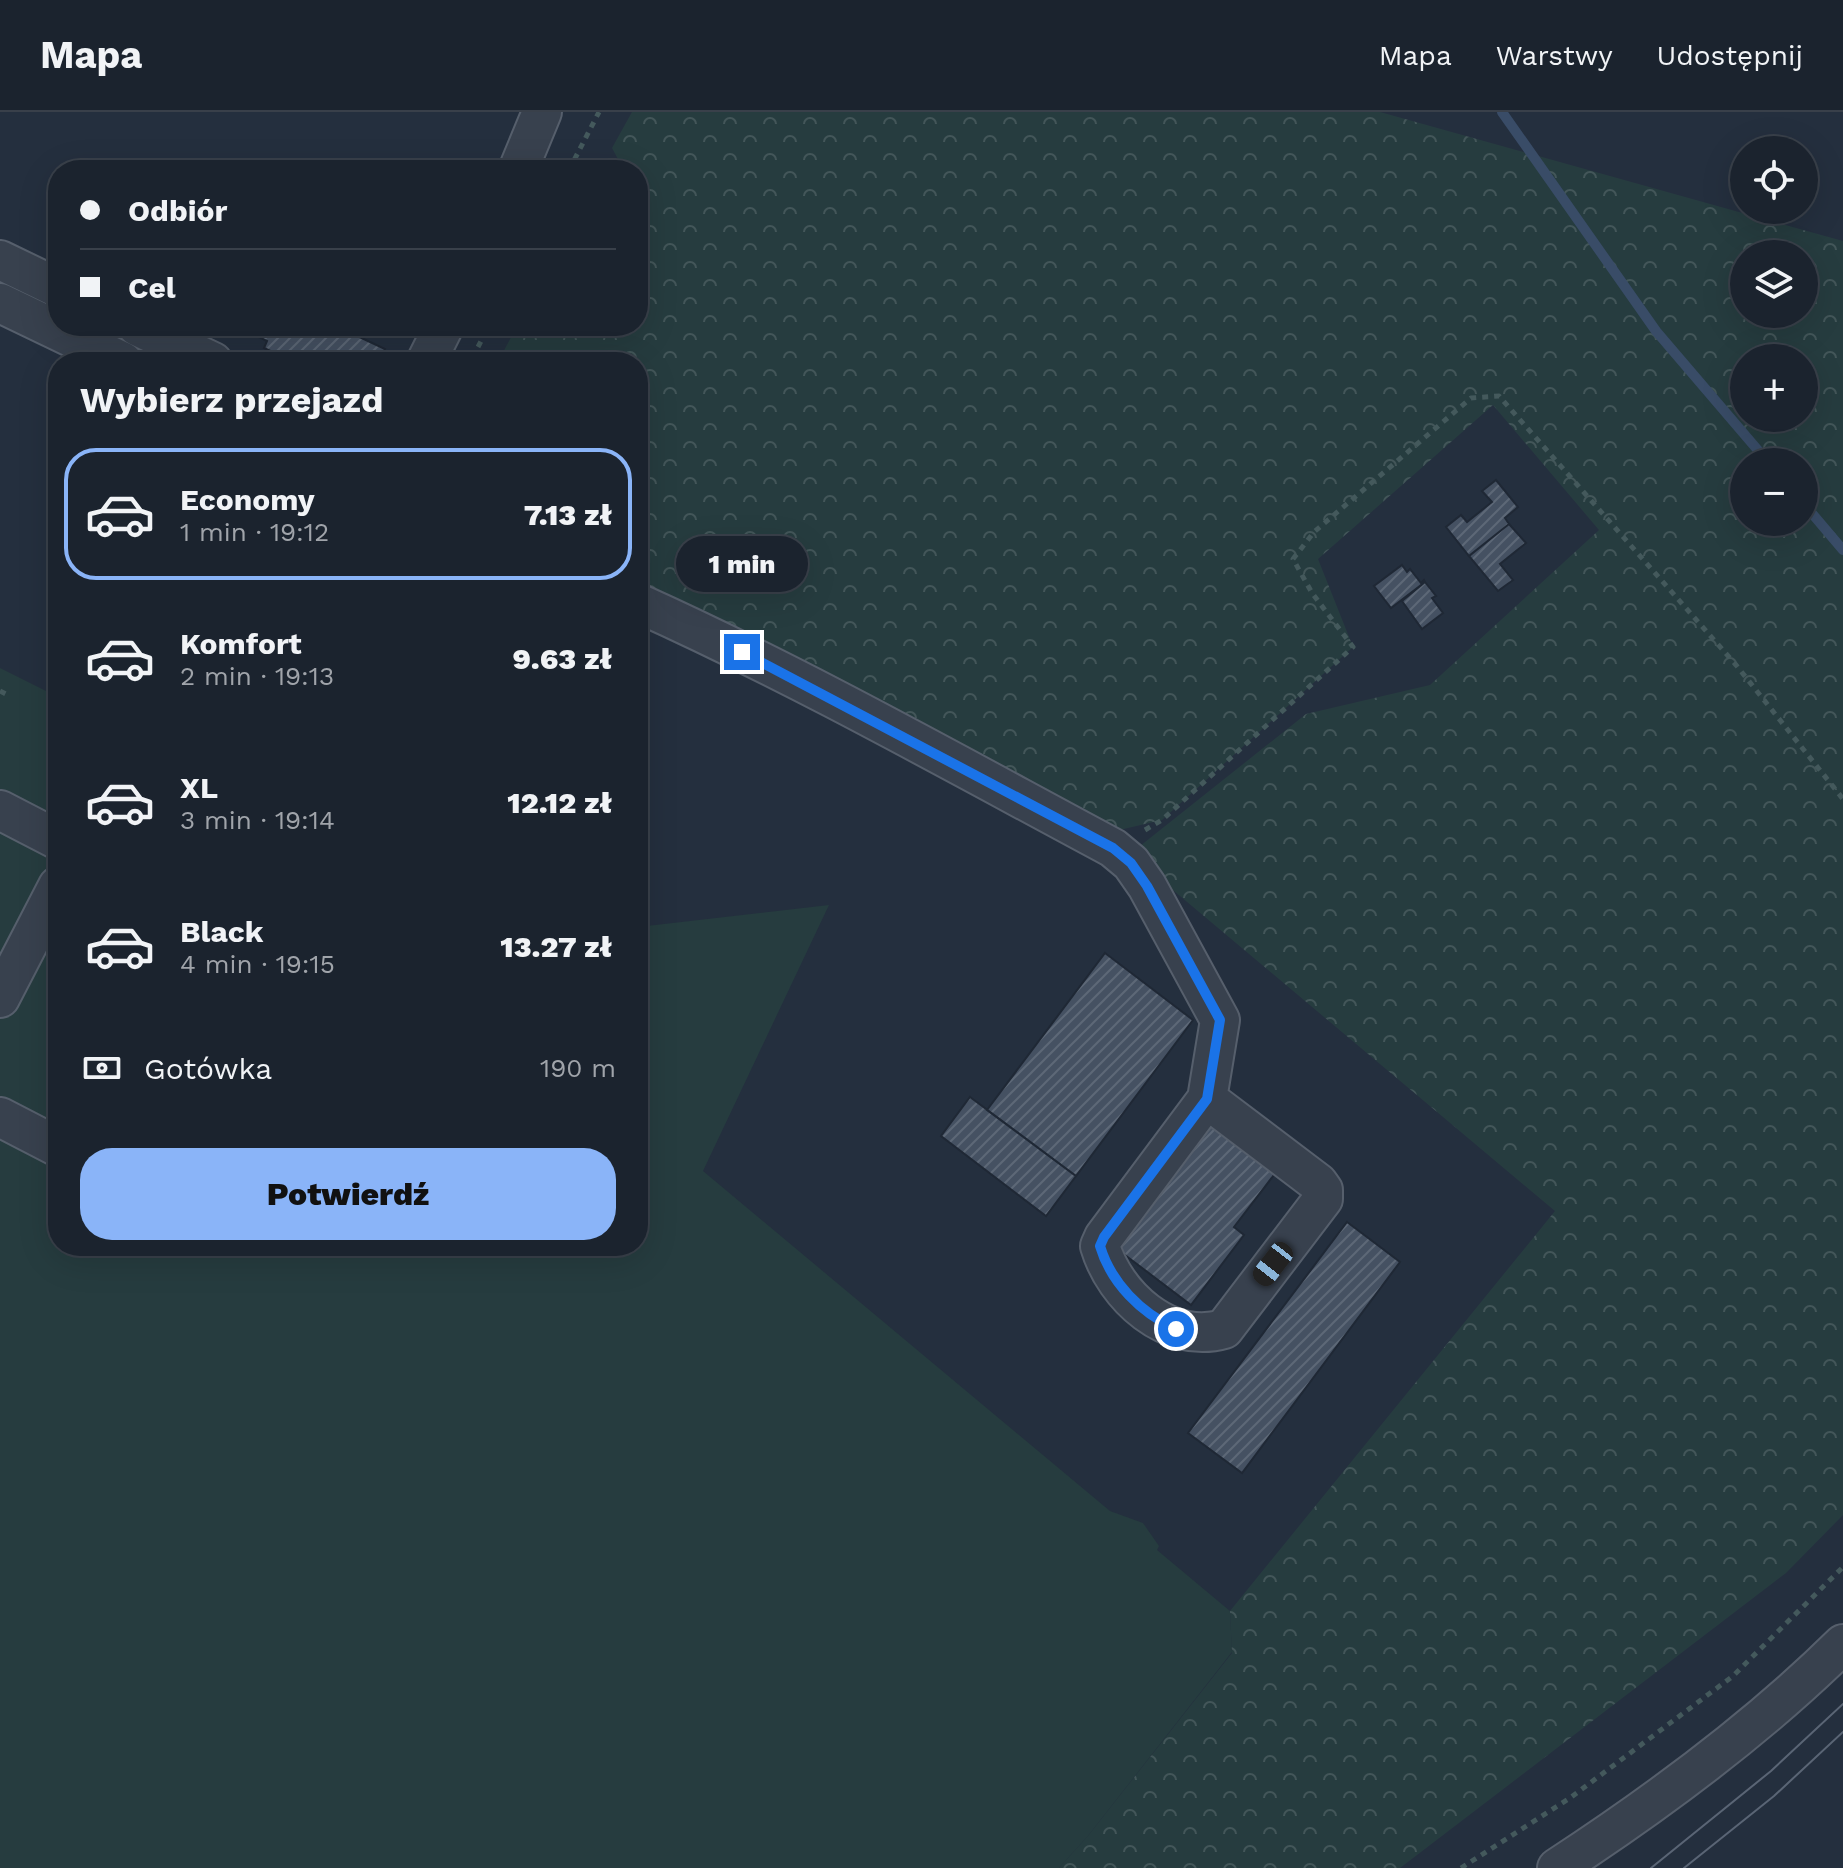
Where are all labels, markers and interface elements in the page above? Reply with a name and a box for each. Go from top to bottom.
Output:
text: Mapa [40,33,142,77]
text: Mapa [1379,39,1452,72]
text: Warstwy [1496,39,1613,72]
text: Udostępnij [1657,39,1803,72]
map controls [1730,136,1818,536]
button: locate [1730,136,1818,224]
text: Odbiór [128,193,227,228]
button: layers [1730,240,1818,328]
text: Cel [128,270,176,305]
button: + [1730,344,1818,432]
text: Wybierz przejazd [80,379,384,421]
button: − [1730,448,1818,536]
icon: car [84,478,156,550]
text: Economy [180,482,315,517]
text: 7.13 zł [524,497,612,532]
text: 1 min · 19:12 [180,517,329,547]
callout: 1 min [676,536,808,592]
text: 1 min [709,549,775,579]
icon: car [84,622,156,694]
text: Komfort [180,626,302,661]
route end [724,634,760,670]
text: 9.63 zł [512,641,612,676]
text: 2 min · 19:13 [180,661,334,691]
icon: car [84,766,156,838]
text: XL [180,770,218,805]
text: 12.12 zł [507,785,612,820]
text: 3 min · 19:14 [180,805,335,835]
icon: car [84,910,156,982]
text: Black [180,914,264,949]
text: 13.27 zł [500,929,612,964]
text: 4 min · 19:15 [180,949,335,979]
icon: cash [80,1046,124,1090]
text: Gotówka [144,1051,272,1086]
text: 190 m [540,1053,616,1083]
button: Potwierdź [80,1148,616,1240]
car [1249,1238,1297,1290]
route start [1158,1311,1194,1347]

